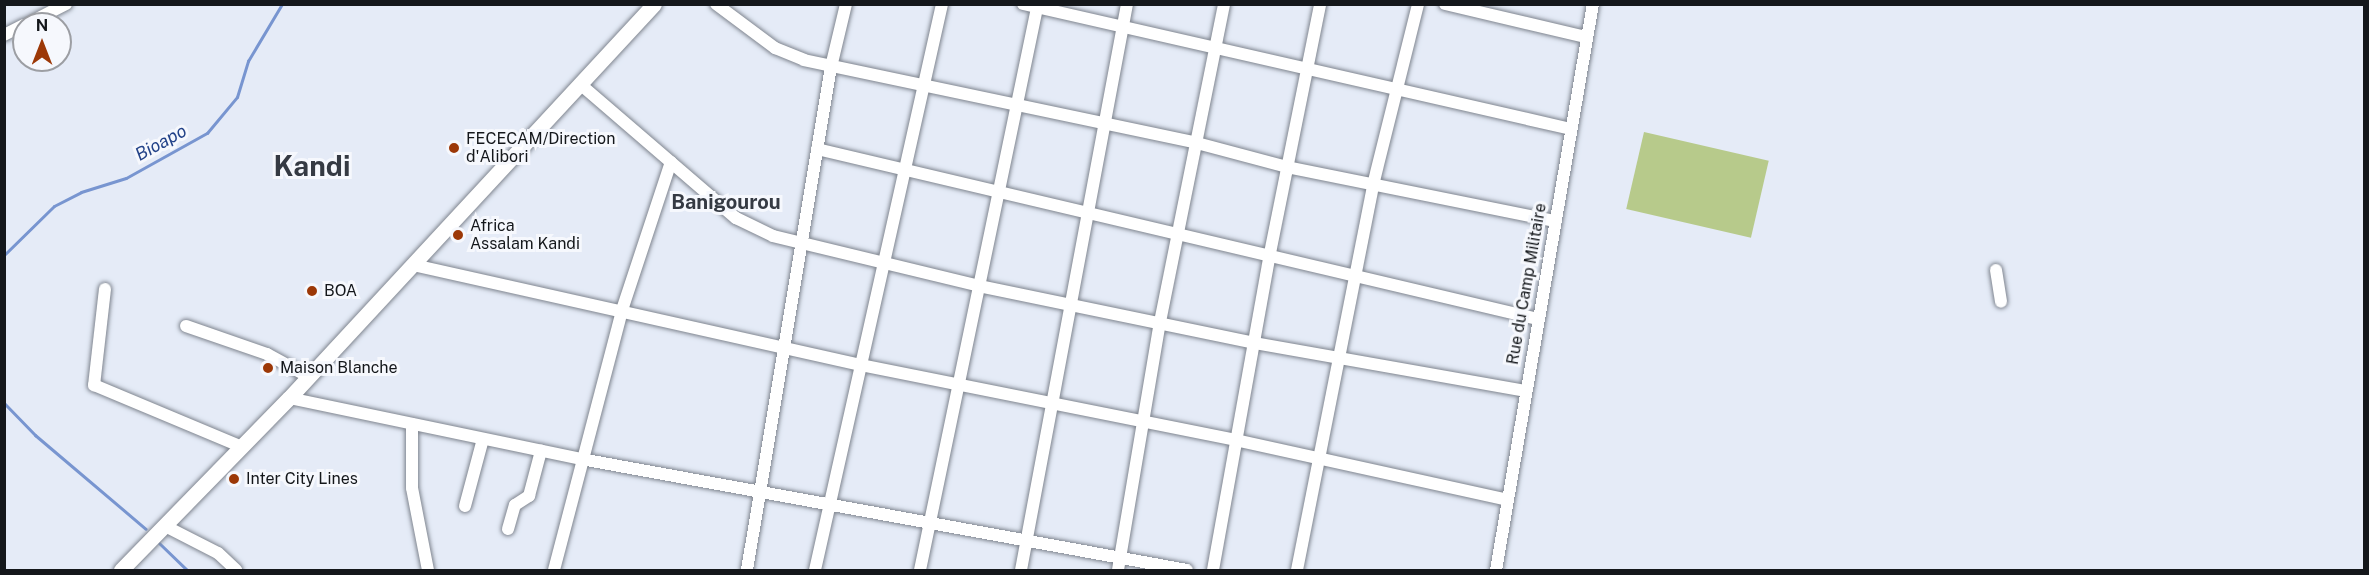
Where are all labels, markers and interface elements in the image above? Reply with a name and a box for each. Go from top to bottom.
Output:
north arrow [12,12,72,72]
text: N [36,16,48,35]
water label: Bioapo [132,120,190,166]
place label: FECECAM/Direction d'Alibori [466,129,615,167]
marker: FECECAM/Direction d'Alibori [447,141,461,155]
district label: Kandi [274,149,350,183]
district label: Banigourou [671,190,781,214]
street label: Rue du Camp Militaire [1503,202,1551,366]
place label: Africa Assalam Kandi [470,216,580,254]
marker: Africa Assalam Kandi [451,228,465,242]
place label: BOA [324,281,357,301]
marker: BOA [305,284,319,298]
place label: Maison Blanche [280,358,398,378]
marker: Maison Blanche [261,361,275,375]
place label: Inter City Lines [246,469,358,489]
marker: Inter City Lines [227,472,241,486]

